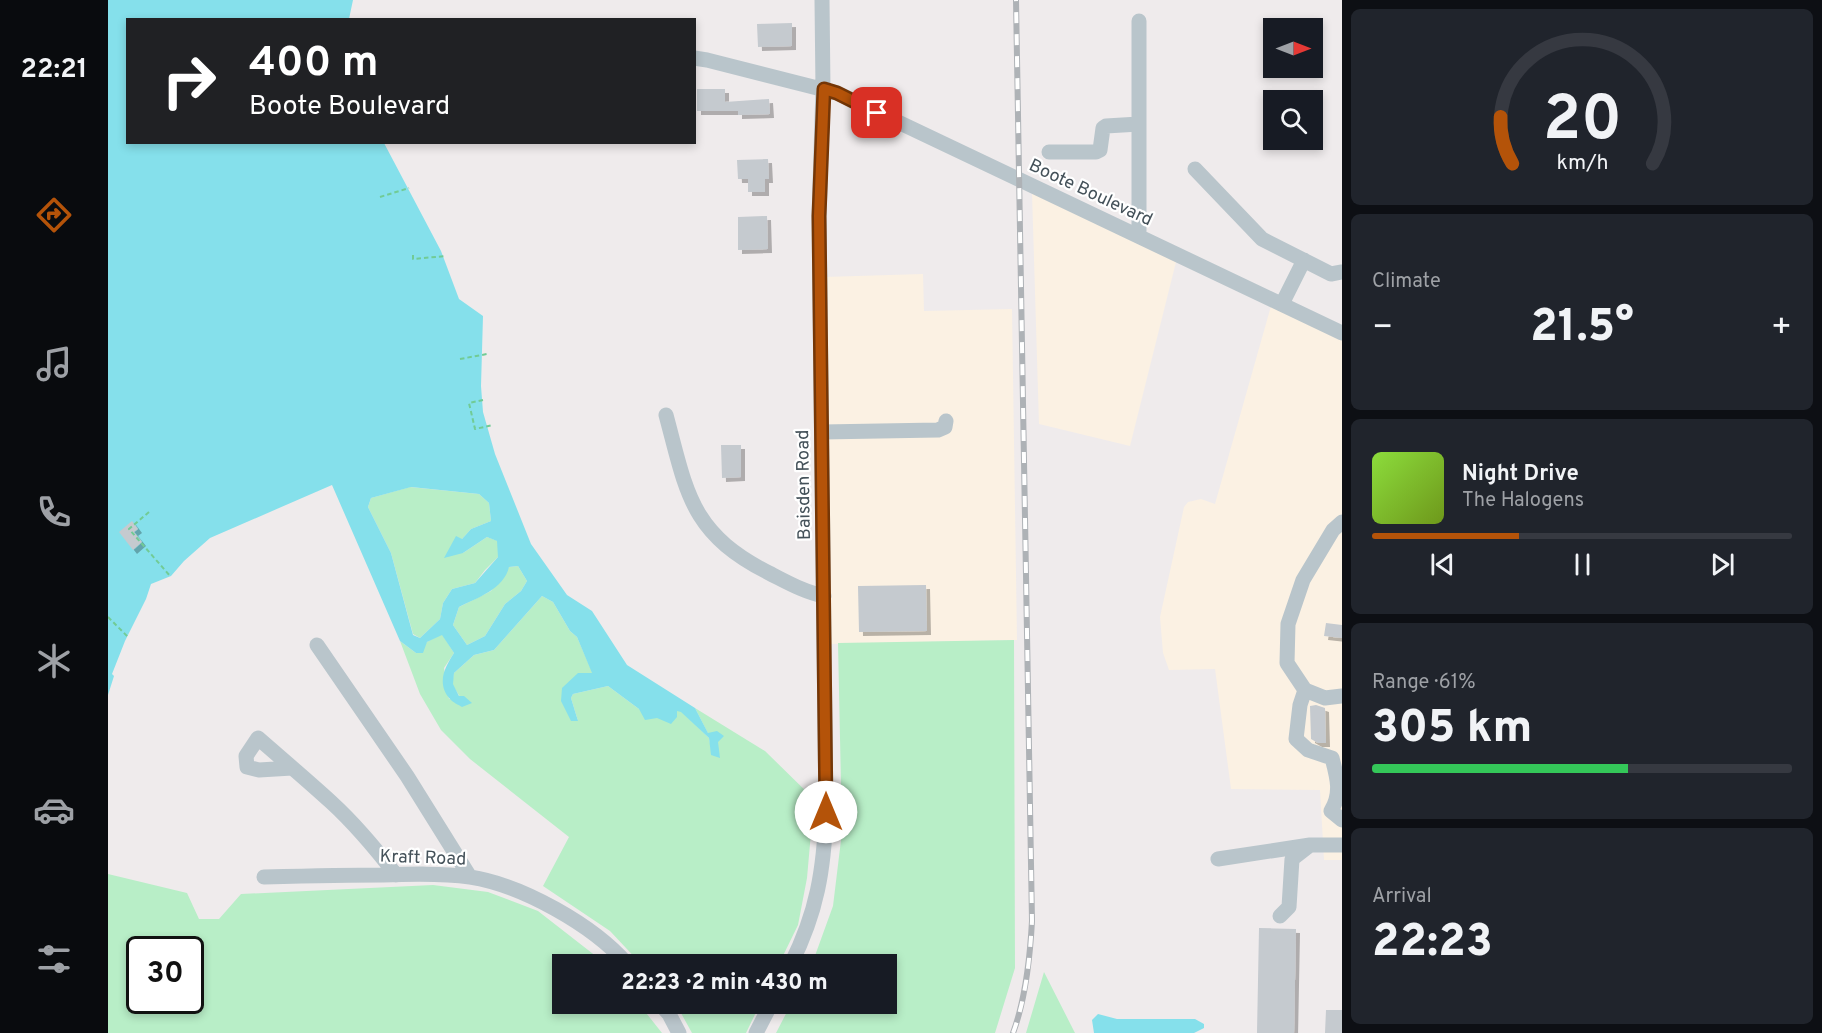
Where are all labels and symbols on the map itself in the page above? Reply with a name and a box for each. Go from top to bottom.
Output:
north arrow [1263,18,1323,78]
pin [851,87,902,138]
street label: Boote Boulevard [1025,155,1156,232]
street label: Baisden Road [792,430,817,540]
position arrow [794,780,858,844]
street label: Kraft Road [379,845,467,872]
speed limit sign: 30 [126,936,204,1014]

